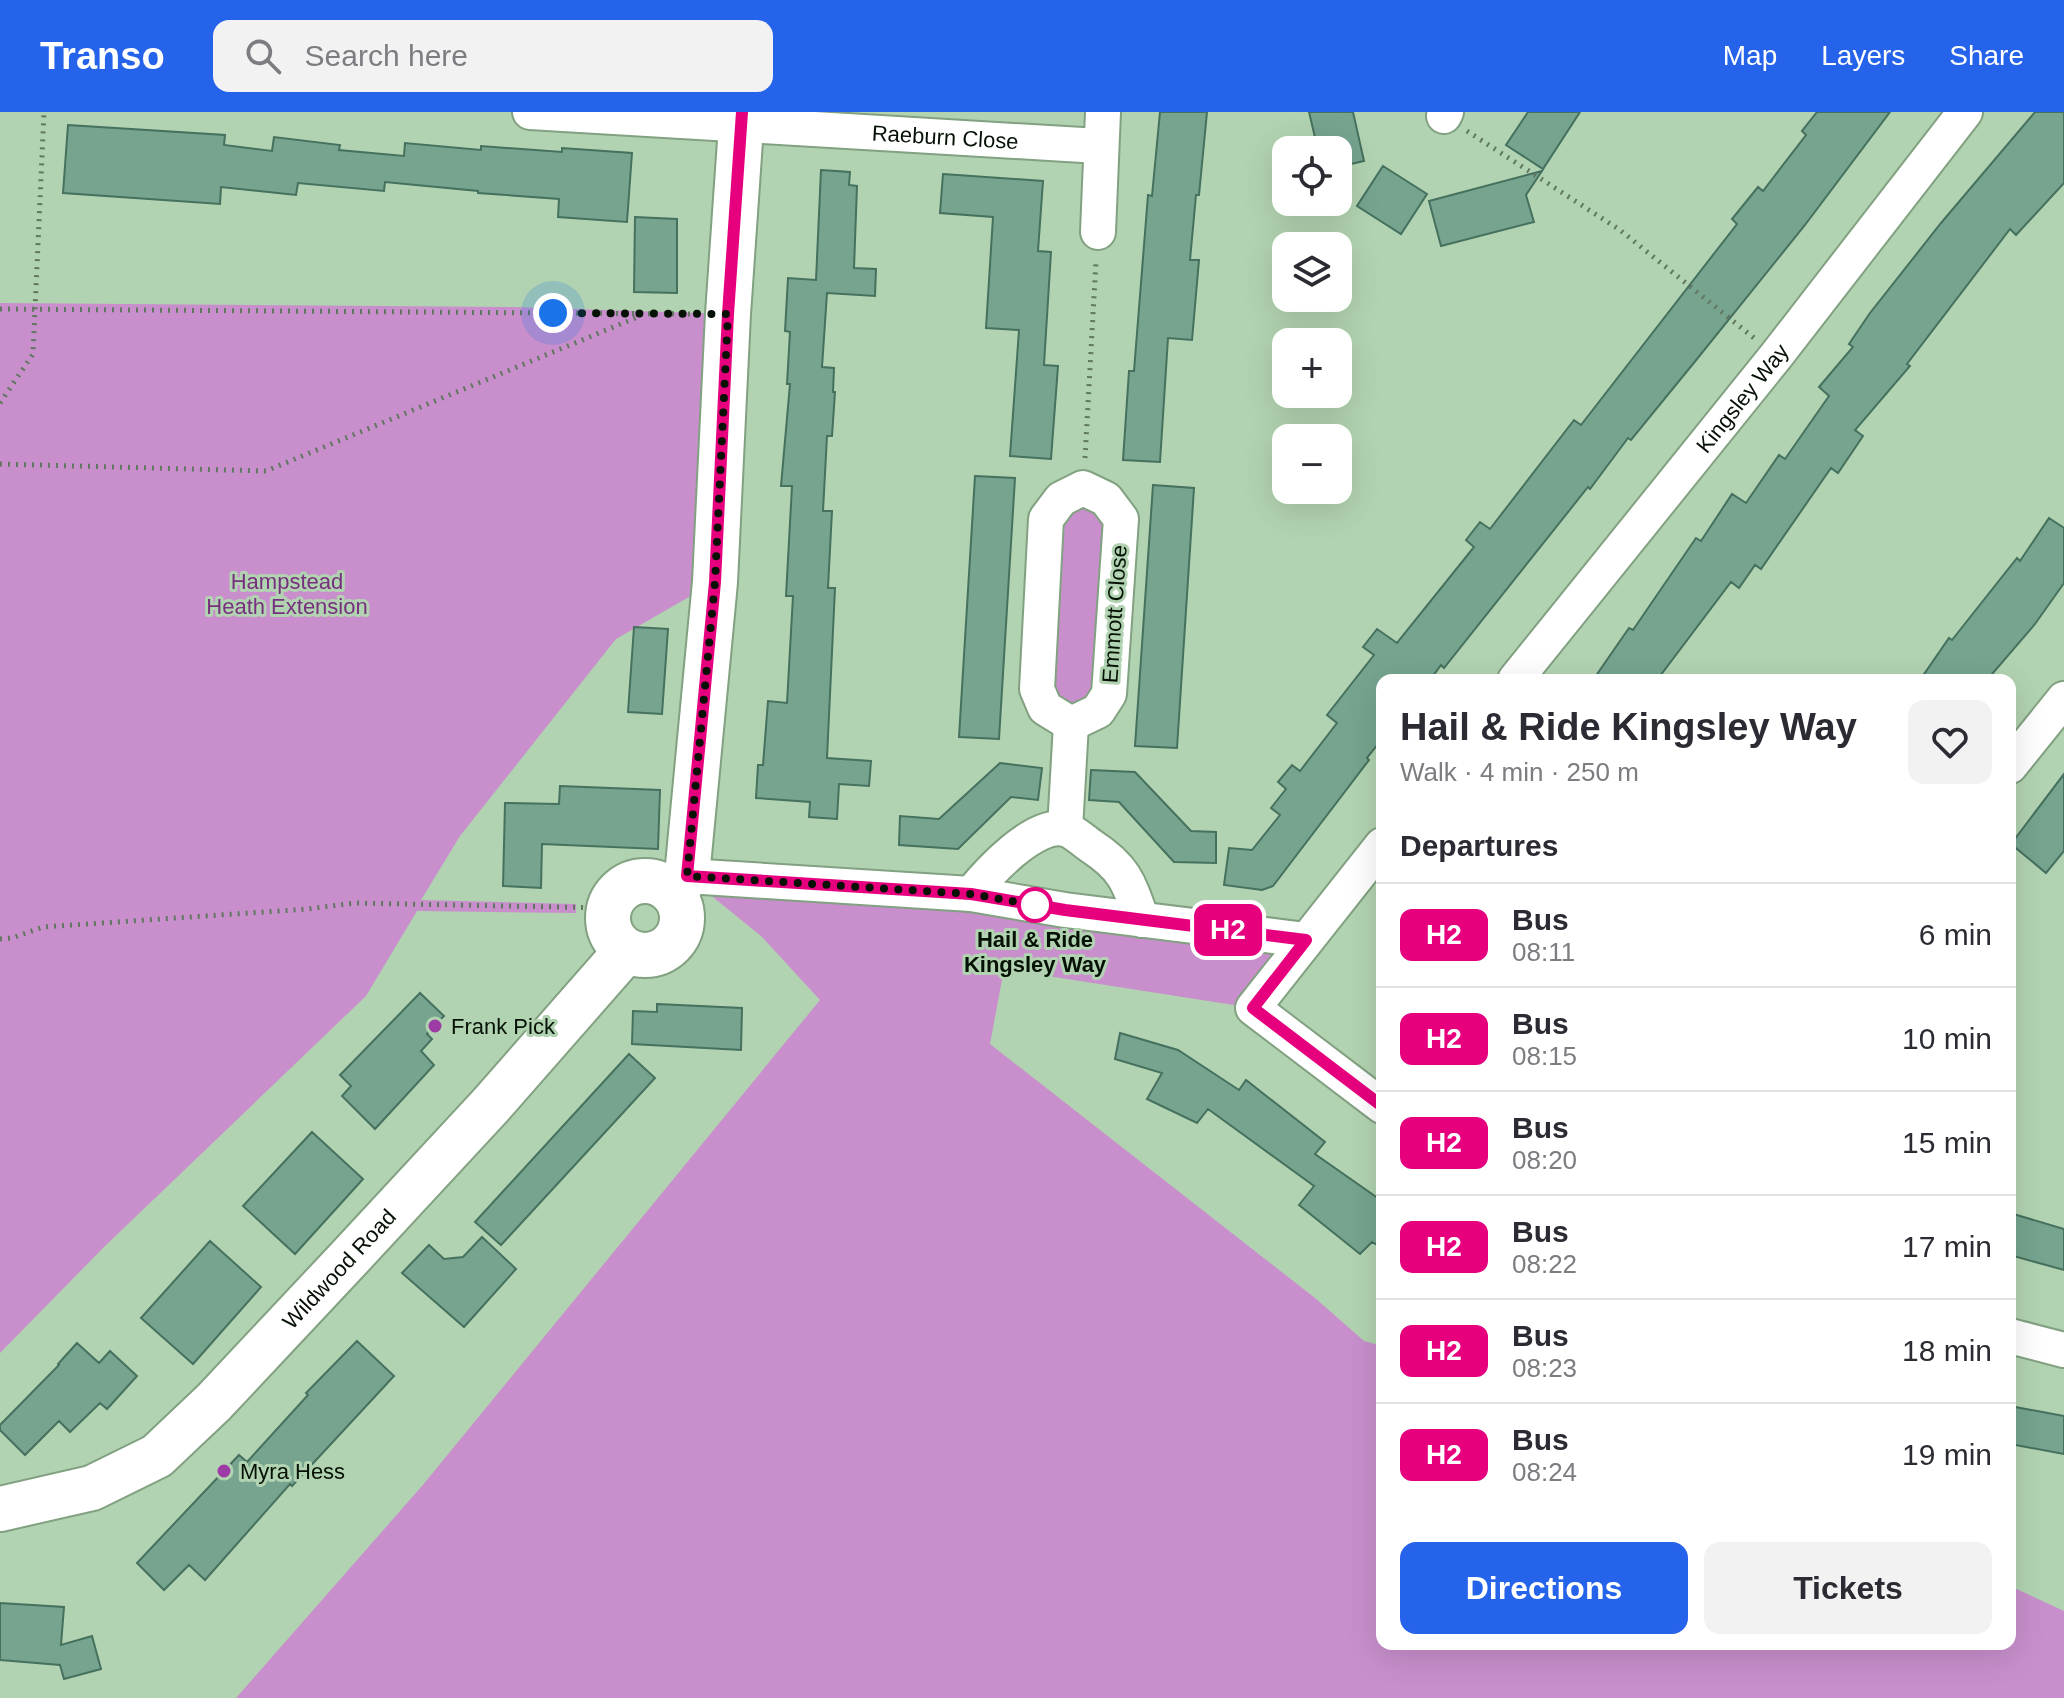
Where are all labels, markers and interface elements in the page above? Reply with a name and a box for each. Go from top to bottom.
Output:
search box [213,20,773,92]
icon: search [241,34,285,78]
text: Transo [40,35,165,77]
text: Search here [305,39,468,72]
text: Map [1723,40,1777,71]
text: Layers [1821,40,1905,71]
text: Share [1949,40,2024,71]
street label: Raeburn Close [871,120,1019,154]
map controls [1272,136,1352,504]
button: locate [1272,136,1352,216]
button: layers [1272,232,1352,312]
your location [533,293,573,333]
button: + [1272,328,1352,408]
street label: Kingsley Way [1691,339,1794,458]
button: − [1272,424,1352,504]
street label: Emmott Close [1097,544,1132,684]
park label: Hampstead Heath Extension [206,569,368,619]
button: heart [1908,700,1992,784]
text: Hail & Ride Kingsley Way [1400,706,1857,748]
text: Walk · 4 min · 250 m [1400,757,1639,787]
text: Departures [1400,829,1558,862]
marker: Hail & Ride Kingsley Way [1018,888,1052,922]
text: Bus [1512,903,1569,936]
line badge: H2 [1192,904,1264,956]
text: H2 [1210,914,1246,945]
text: 6 min [1919,918,1992,951]
text: H2 [1426,919,1462,950]
place label: Hail & Ride Kingsley Way [964,927,1107,977]
text: 08:11 [1512,937,1575,967]
text: Bus [1512,1007,1569,1040]
place label: Frank Pick [451,1014,556,1039]
marker: Frank Pick [426,1017,444,1035]
text: 10 min [1902,1022,1992,1055]
text: H2 [1426,1023,1462,1054]
text: 08:15 [1512,1041,1577,1071]
text: Bus [1512,1111,1569,1144]
text: 15 min [1902,1126,1992,1159]
text: H2 [1426,1127,1462,1158]
text: 08:20 [1512,1145,1577,1175]
street label: Wildwood Road [277,1204,401,1334]
text: Bus [1512,1215,1569,1248]
text: 17 min [1902,1230,1992,1263]
text: H2 [1426,1231,1462,1262]
text: 08:22 [1512,1249,1577,1279]
text: Bus [1512,1319,1569,1352]
text: 18 min [1902,1334,1992,1367]
text: H2 [1426,1335,1462,1366]
text: 08:23 [1512,1353,1577,1383]
text: Bus [1512,1423,1569,1456]
text: 19 min [1902,1438,1992,1471]
text: H2 [1426,1439,1462,1470]
text: 08:24 [1512,1457,1577,1487]
place label: Myra Hess [240,1459,345,1484]
marker: Myra Hess [215,1462,233,1480]
button: Directions [1400,1542,1688,1634]
button: Tickets [1704,1542,1992,1634]

